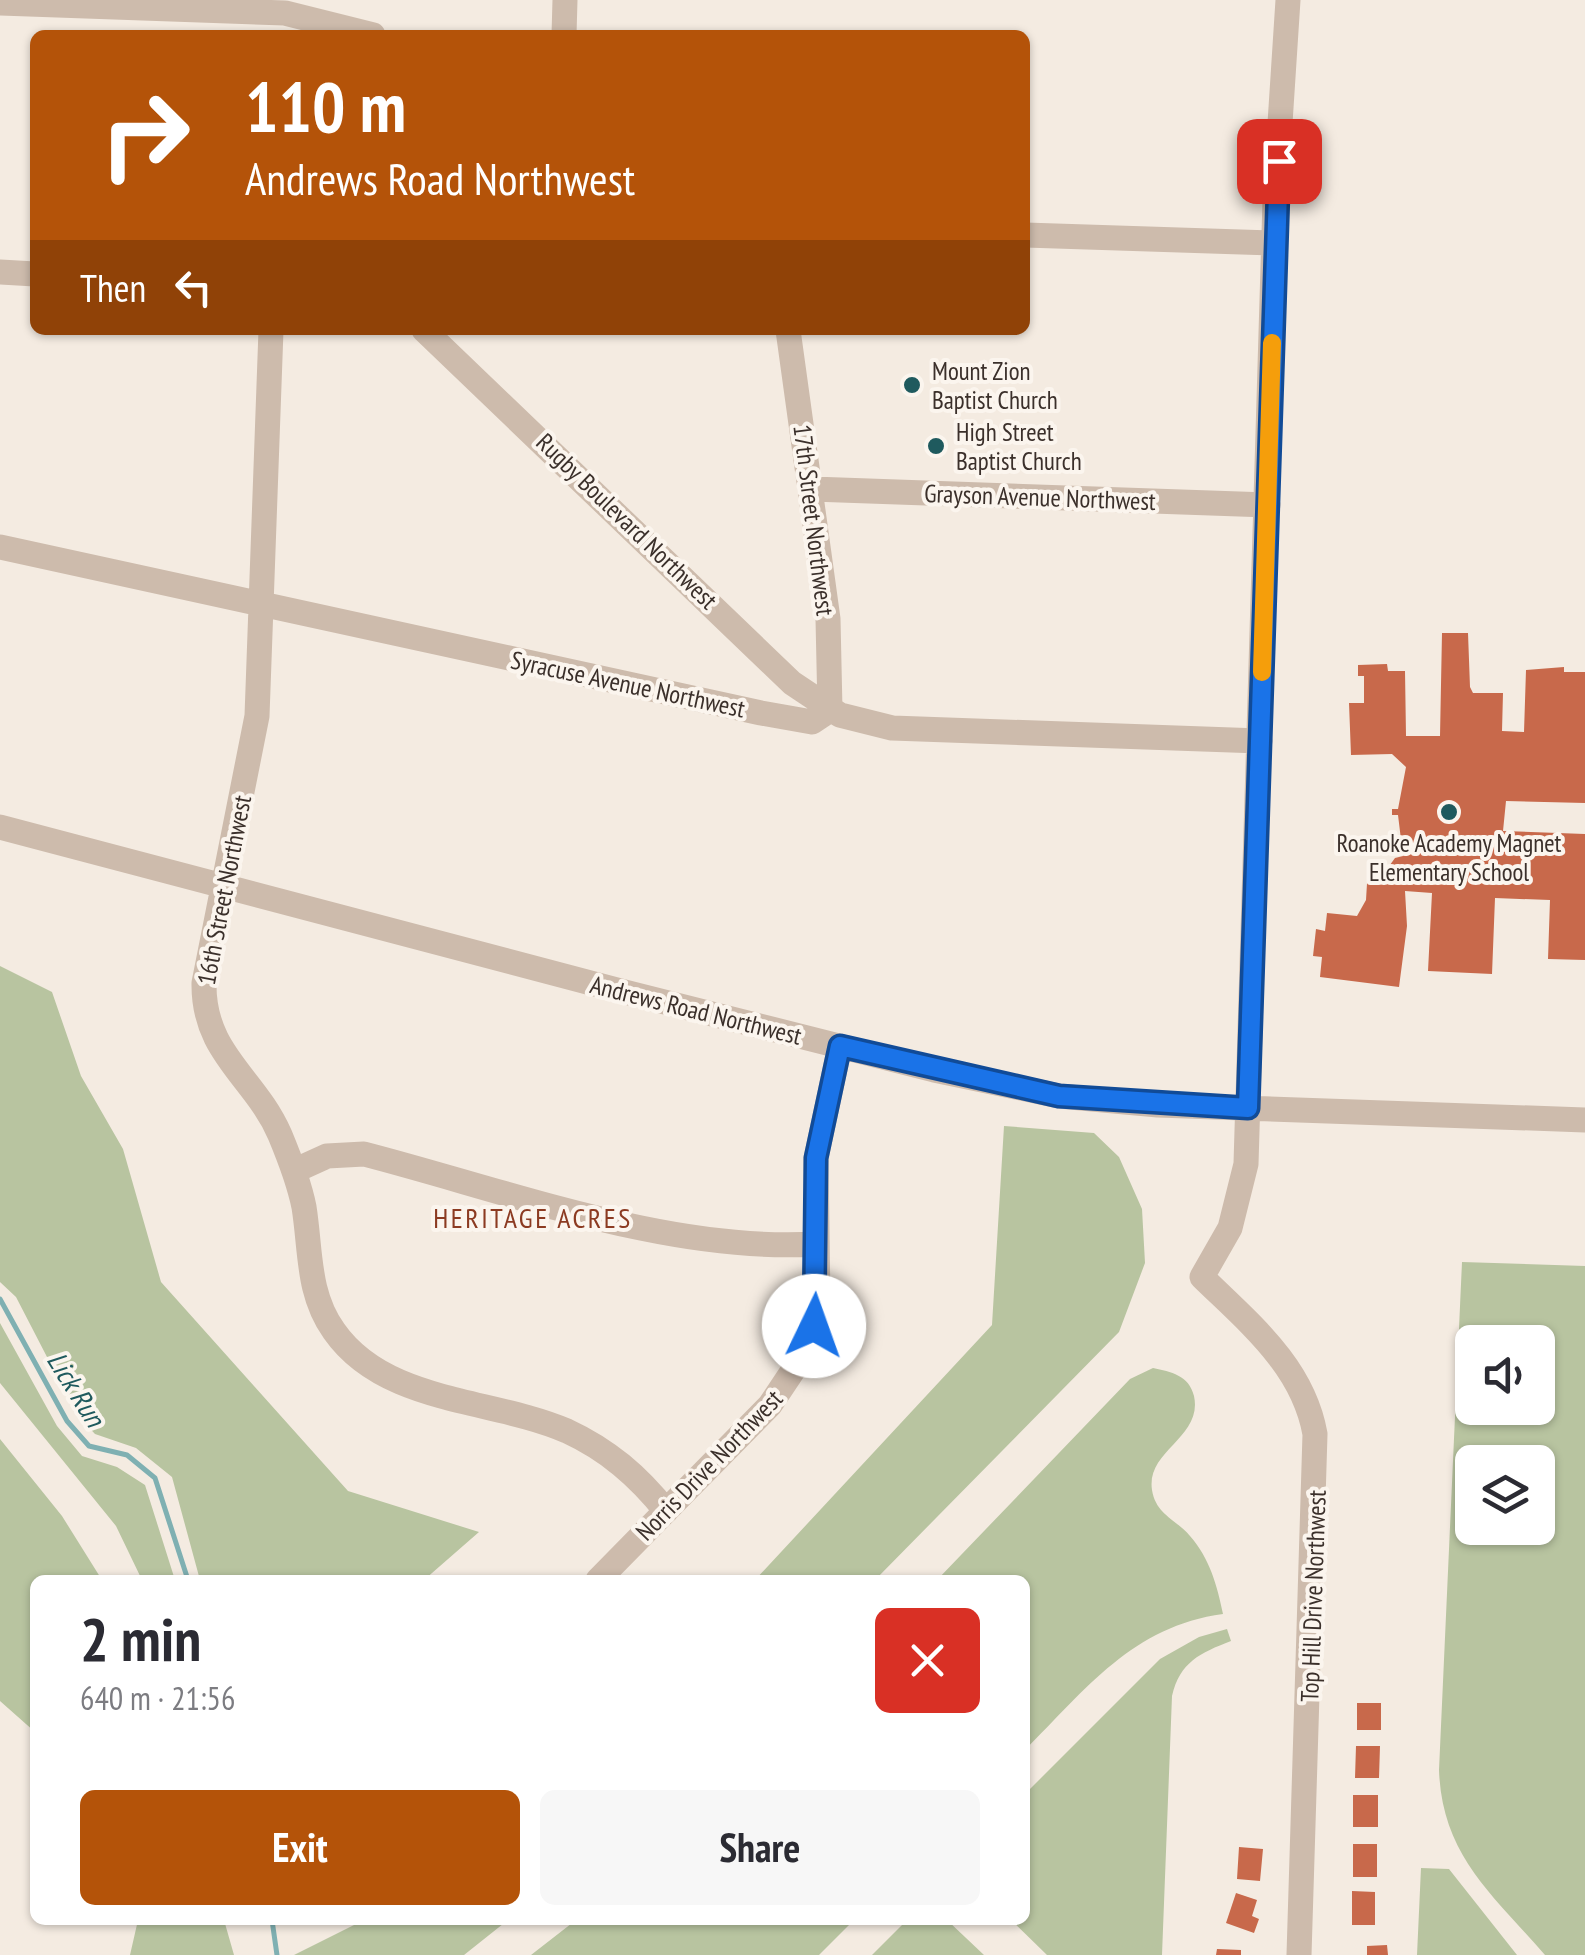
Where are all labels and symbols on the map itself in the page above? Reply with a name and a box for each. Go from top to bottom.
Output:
pin [1237,119,1322,204]
place label: Mount Zion Baptist Church [932,355,1058,416]
marker: Mount Zion Baptist Church [901,374,923,396]
place label: High Street Baptist Church [956,416,1082,477]
street label: 17th Street Northwest [786,423,842,617]
street label: Rugby Boulevard Northwest [530,426,724,616]
marker: High Street Baptist Church [925,435,947,457]
street label: Grayson Avenue Northwest [924,477,1156,517]
street label: Syracuse Avenue Northwest [508,644,748,724]
street label: 16th Street Northwest [190,792,258,988]
marker: Roanoke Academy Magnet Elementary School [1438,801,1460,823]
place label: Roanoke Academy Magnet Elementary School [1337,827,1561,888]
street label: Andrews Road Northwest [587,968,805,1052]
district label: HERITAGE ACRES [433,1199,633,1236]
position arrow [762,1274,866,1378]
water label: Lick Run [39,1344,115,1435]
street label: Norris Drive Northwest [629,1383,789,1547]
street label: Top Hill Drive Northwest [1293,1489,1333,1702]

